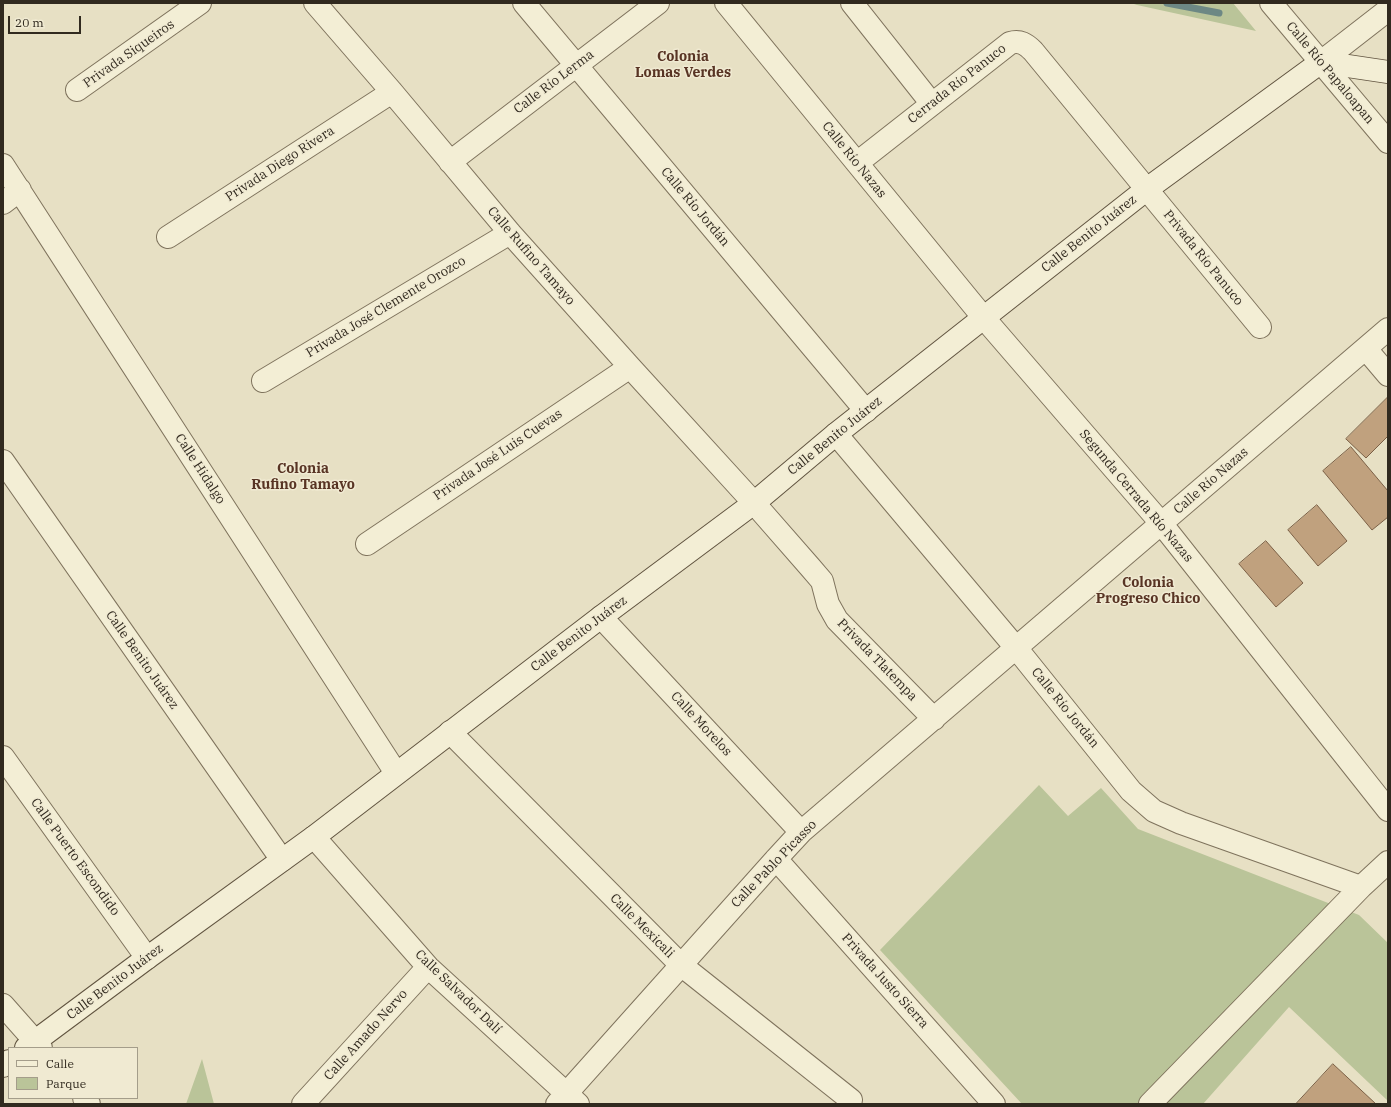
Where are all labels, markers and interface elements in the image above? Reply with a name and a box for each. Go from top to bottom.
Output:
scale bar [10,8,83,34]
text: 20 m [15,15,44,30]
street label: Privada Siqueiros [80,17,178,91]
street label: Calle Río Papaloapan [1283,19,1377,127]
street label: Cerrada Río Panuco [905,41,1009,127]
street label: Calle Río Lerma [511,47,597,117]
district label: Colonia Lomas Verdes [635,49,731,82]
street label: Calle Río Nazas [818,119,890,201]
street label: Privada Diego Rivera [223,123,337,205]
street label: Calle Río Jordán [657,164,733,250]
street label: Calle Benito Juárez [1038,192,1140,276]
street label: Calle Rufino Tamayo [484,204,578,308]
street label: Privada Río Panuco [1160,207,1246,309]
street label: Privada José Clemente Orozco [303,253,469,361]
street label: Calle Benito Juárez [785,393,885,479]
street label: Privada José Luis Cuevas [431,406,565,504]
street label: Segunda Cerrada Río Nazas [1076,427,1196,565]
street label: Calle Hidalgo [171,431,229,507]
street label: Calle Río Nazas [1171,444,1251,518]
district label: Colonia Rufino Tamayo [251,461,355,494]
district label: Colonia Progreso Chico [1096,575,1200,608]
street label: Calle Benito Juárez [528,593,630,675]
street label: Calle Benito Juárez [102,608,182,712]
street label: Privada Tlatempa [834,616,920,704]
street label: Calle Río Jordán [1028,665,1102,751]
street label: Calle Morelos [667,689,735,759]
street label: Calle Puerto Escondido [27,795,123,919]
street label: Calle Pablo Picasso [728,817,820,911]
street label: Calle Mexicali [607,891,677,961]
street label: Privada Justo Sierra [838,930,932,1032]
street label: Calle Benito Juárez [64,941,166,1023]
street label: Calle Salvador Dalí [412,947,504,1037]
street label: Calle Amado Nervo [321,986,411,1084]
legend [8,1047,138,1099]
text: Calle [46,1056,74,1071]
text: Parque [46,1076,86,1091]

